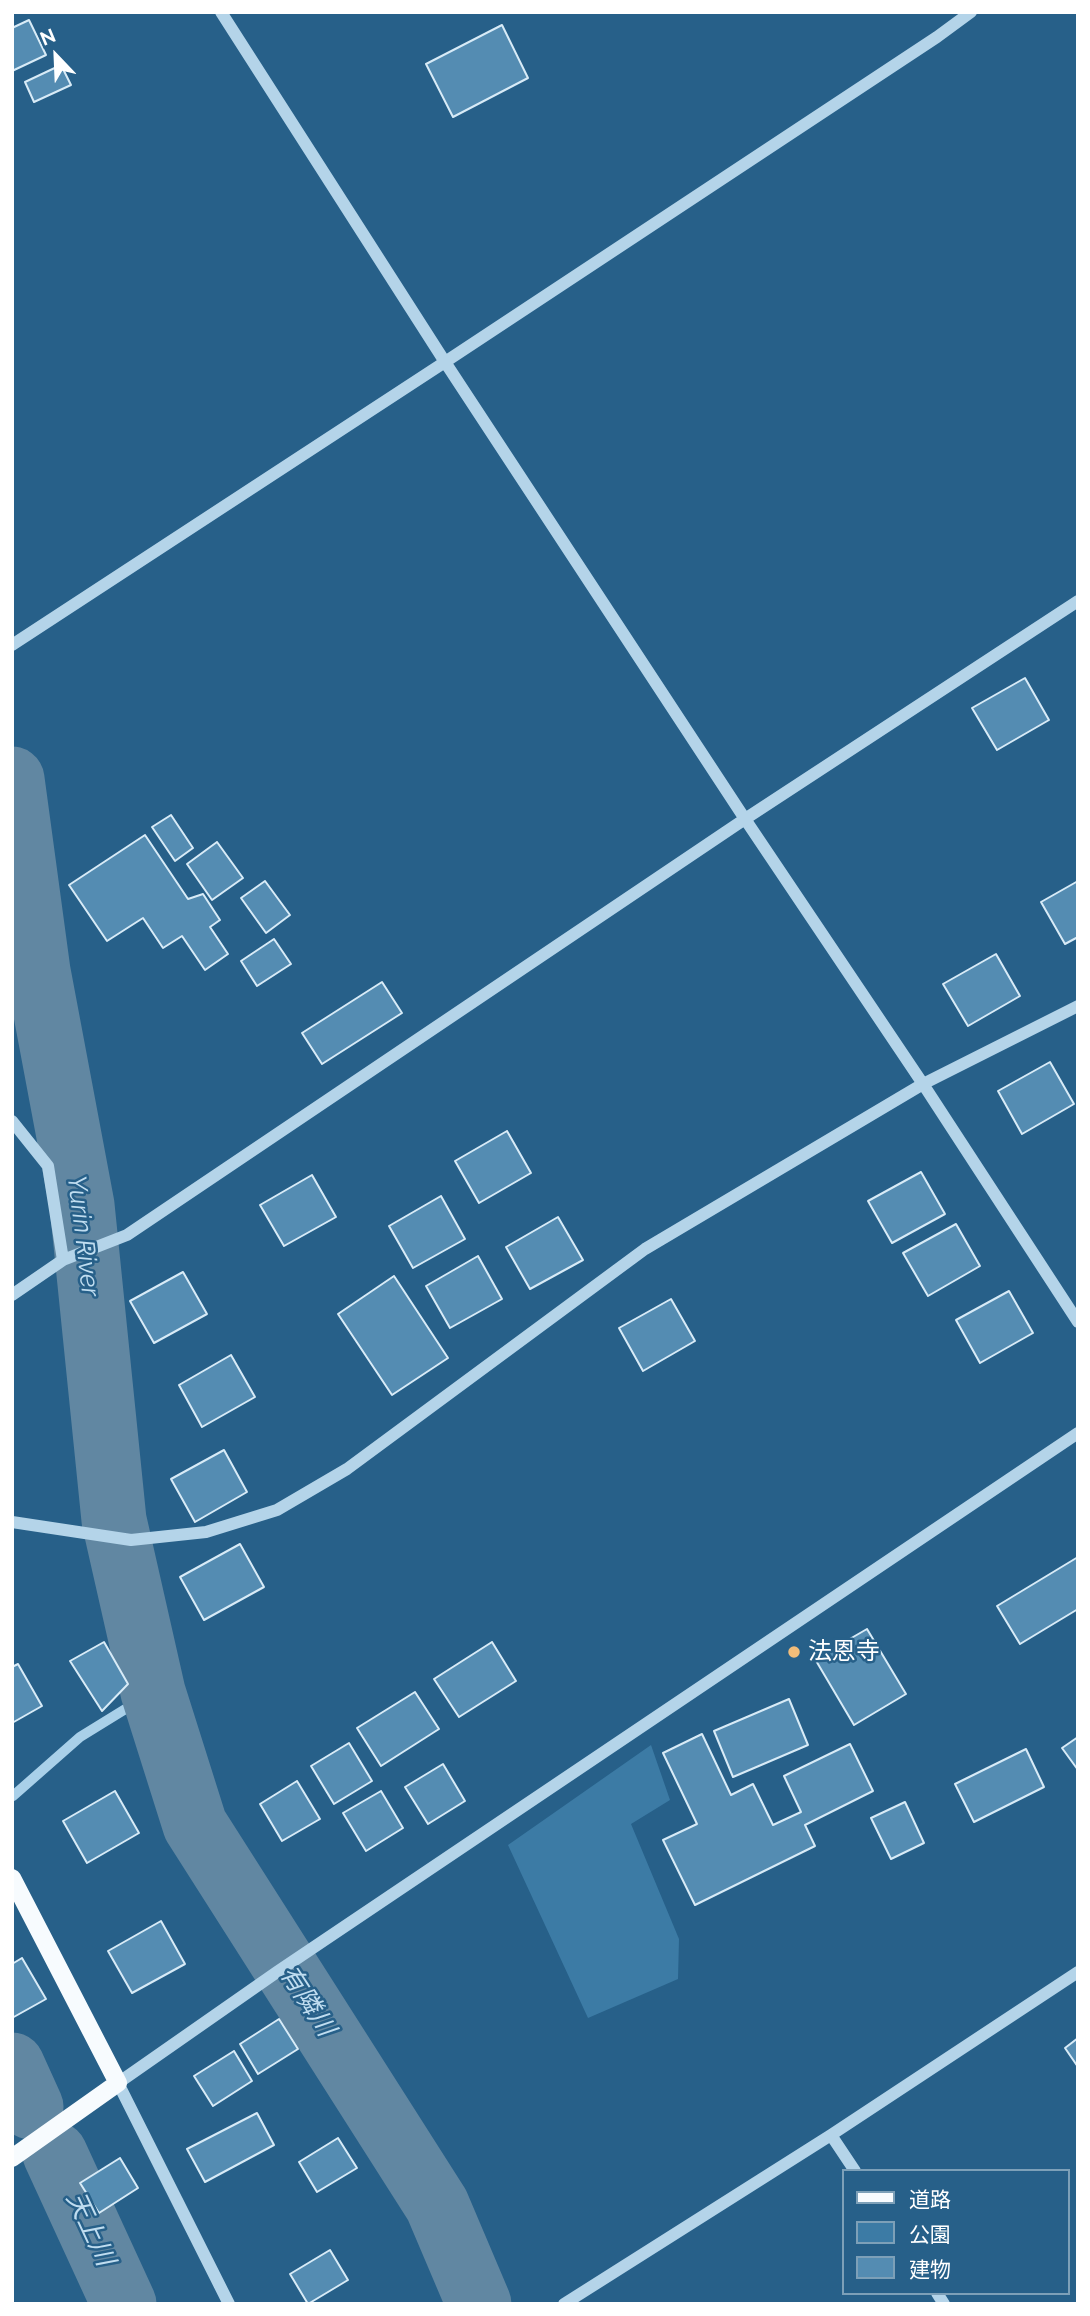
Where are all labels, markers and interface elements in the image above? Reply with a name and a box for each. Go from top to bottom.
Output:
north arrow [21,21,91,91]
text: N [37,24,59,50]
water label: Yurin River [60,1174,106,1298]
place label: 法恩寺 [808,1638,880,1666]
marker: 法恩寺 [786,1644,802,1660]
water label: 有隣川 [273,1960,341,2042]
legend [842,2169,1069,2295]
water label: 天上川 [59,2187,121,2271]
text: 道路 [909,2187,951,2212]
text: 公園 [909,2222,951,2247]
text: 建物 [909,2257,951,2282]

